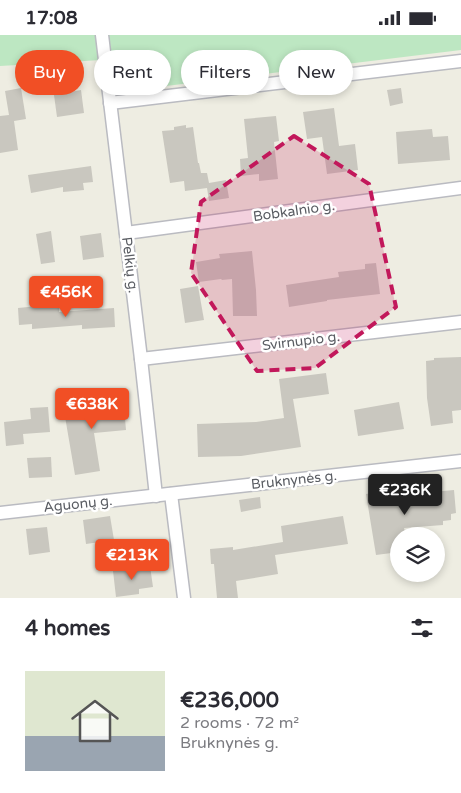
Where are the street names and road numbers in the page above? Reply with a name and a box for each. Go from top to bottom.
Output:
street label: Bobkalnio g. [252,197,336,225]
street label: Pelkių g. [118,236,142,294]
street label: Svirnupio g. [261,328,341,354]
street label: Bruknynės g. [250,467,338,493]
street label: Aguonų g. [43,492,113,516]

